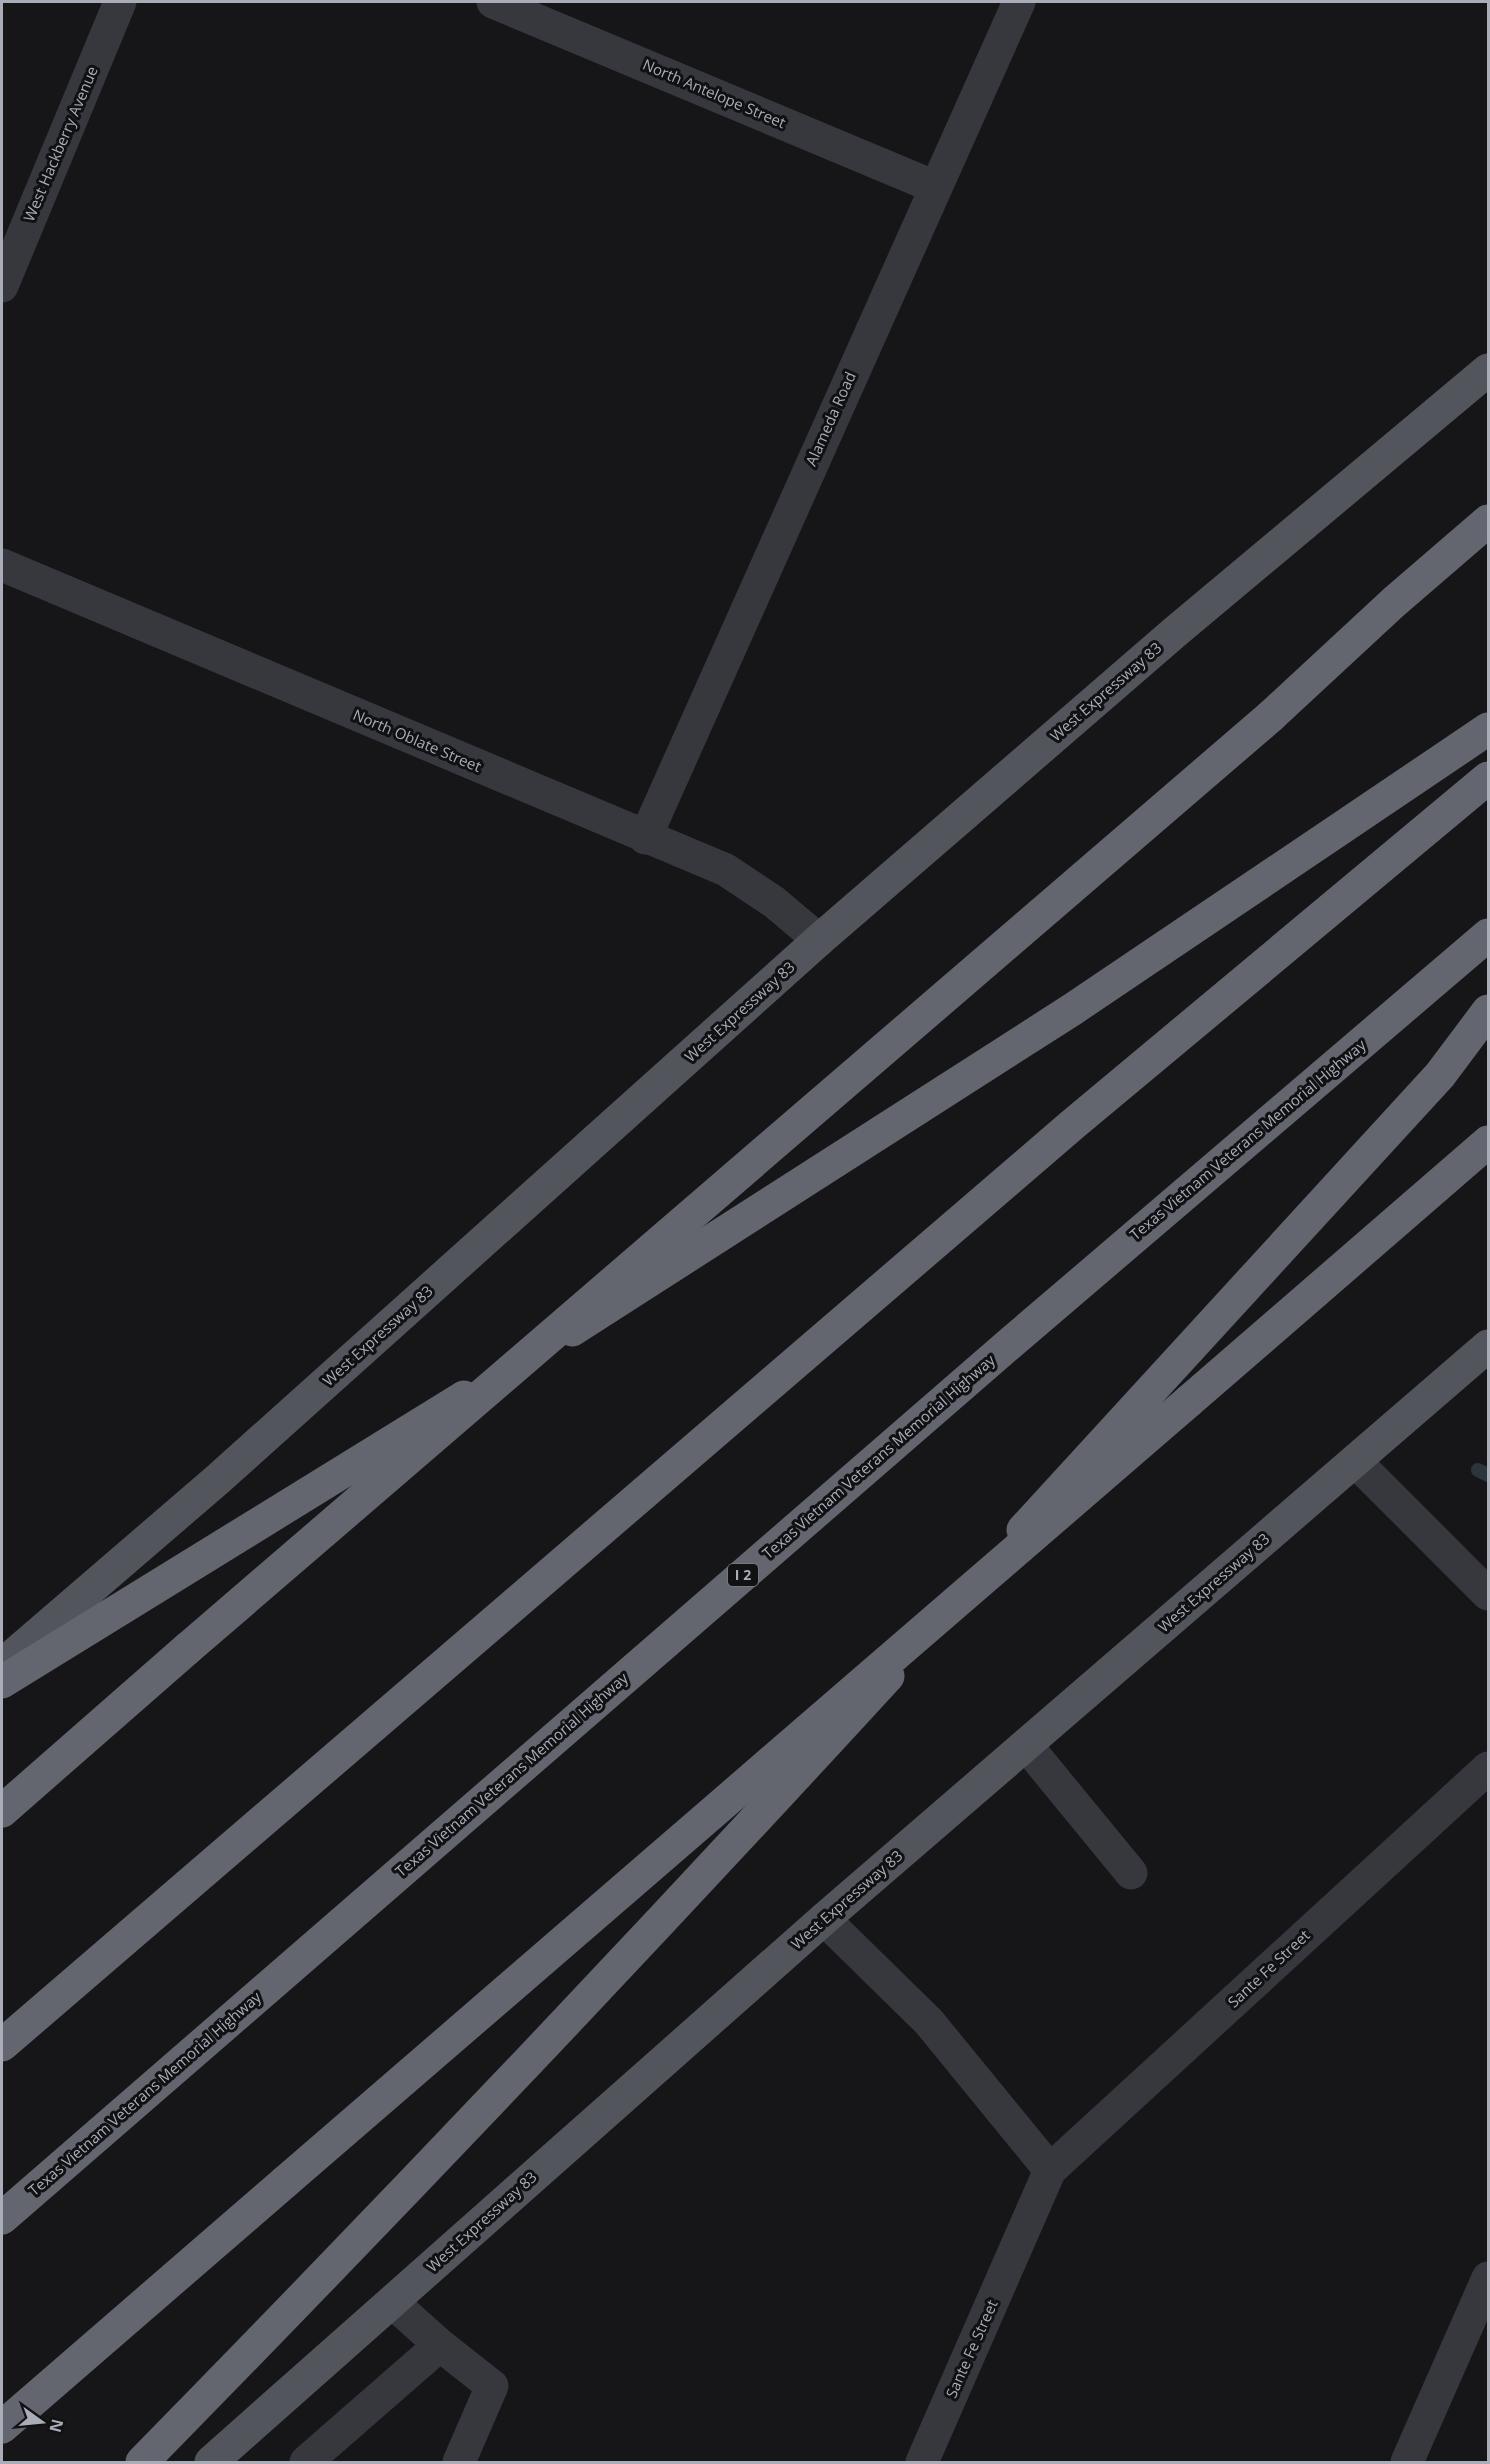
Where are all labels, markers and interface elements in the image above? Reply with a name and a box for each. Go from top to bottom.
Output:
street label: North Antelope Street [640,54,789,132]
street label: West Hackberry Avenue [18,63,102,224]
street label: Alameda Road [800,368,860,469]
street label: West Expressway 83 [1045,637,1165,745]
street label: North Oblate Street [350,704,485,776]
street label: West Expressway 83 [680,957,799,1066]
street label: Texas Vietnam Veterans Memorial Highway [1125,1034,1370,1244]
street label: West Expressway 83 [318,1281,437,1390]
street label: Texas Vietnam Veterans Memorial Highway [758,1349,999,1563]
street label: West Expressway 83 [1153,1528,1273,1636]
road number: I 2 [728,1564,758,1586]
street label: Texas Vietnam Veterans Memorial Highway [391,1667,632,1881]
street label: West Expressway 83 [786,1845,906,1953]
street label: Sante Fe Street [1223,1925,1314,2012]
street label: Texas Vietnam Veterans Memorial Highway [24,1986,265,2200]
street label: West Expressway 83 [422,2167,541,2276]
street label: Sante Fe Street [941,2296,1002,2401]
north arrow [12,2392,72,2452]
text: N [44,2417,69,2435]

